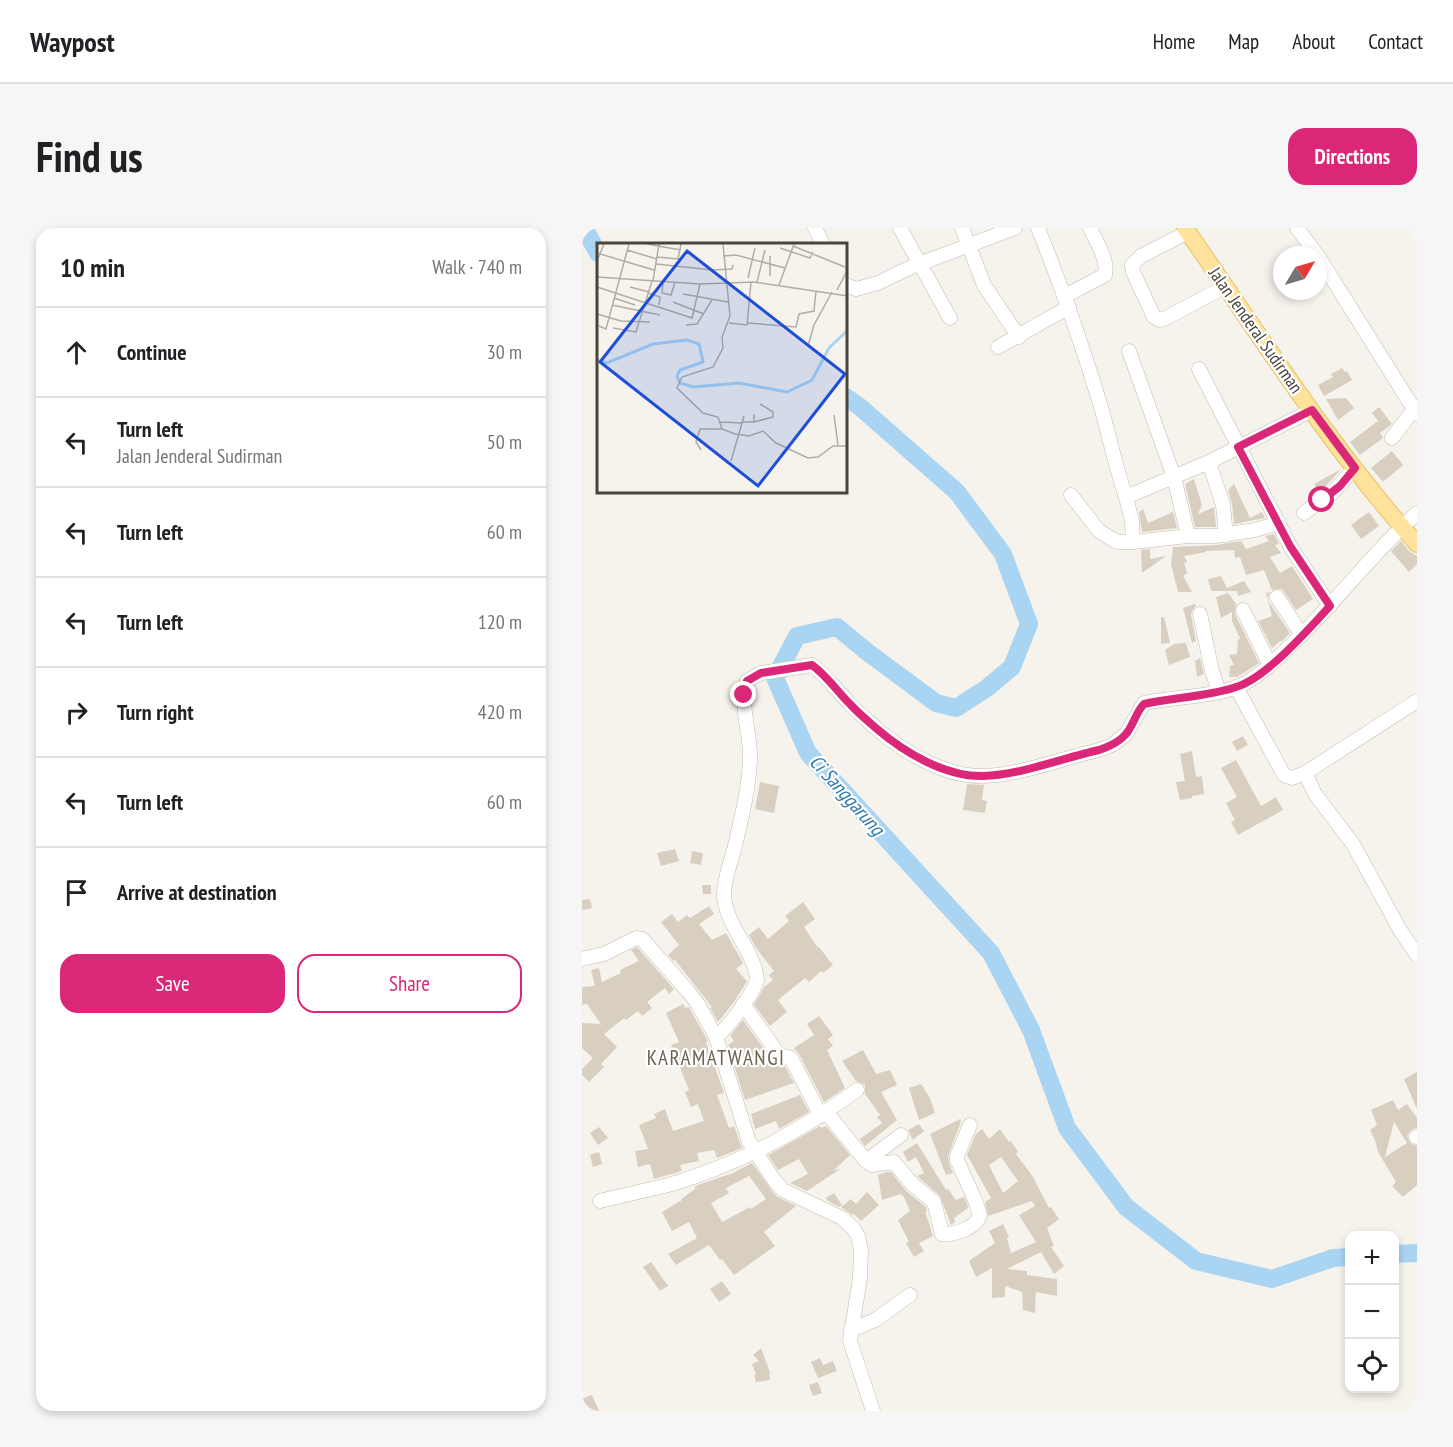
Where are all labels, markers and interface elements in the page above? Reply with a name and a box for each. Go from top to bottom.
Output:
text: Waypost [30,23,115,60]
text: Home [1153,28,1195,55]
text: Map [1228,28,1259,55]
text: About [1292,28,1335,55]
text: Contact [1368,28,1423,55]
button: Directions [1288,128,1417,185]
text: Find us [36,129,143,184]
inset map [597,243,848,494]
north arrow [1273,246,1327,300]
text: 10 min [60,251,125,284]
text: Walk · 740 m [432,254,522,280]
street label: Jalan Jenderal Sudirman [1203,262,1308,397]
icon: ahead [60,336,93,369]
text: Continue [117,338,187,366]
text: 30 m [487,339,522,365]
text: Turn left [117,415,183,443]
icon: left [60,426,93,459]
text: 50 m [487,429,522,455]
text: Jalan Jenderal Sudirman [117,443,282,469]
route start [1308,486,1334,512]
icon: left [60,516,93,549]
text: Turn left [117,518,183,546]
text: 60 m [487,519,522,545]
icon: left [60,606,93,639]
text: Turn left [117,608,183,636]
text: 120 m [478,609,522,635]
route end [730,681,756,707]
icon: right [60,696,93,729]
text: Turn right [117,698,194,726]
text: 420 m [478,699,522,725]
water label: Ci Sanggarung [804,749,891,842]
icon: left [60,786,93,819]
text: Turn left [117,788,183,816]
text: 60 m [487,789,522,815]
icon: arrive [60,876,93,909]
text: Arrive at destination [117,878,277,906]
button: Save [60,954,285,1013]
button: Share [297,954,522,1013]
district label: KARAMATWANGI [647,1044,785,1071]
map controls [1345,1231,1399,1393]
button: + [1345,1231,1399,1285]
button: − [1345,1285,1399,1339]
button: locate [1345,1339,1399,1393]

